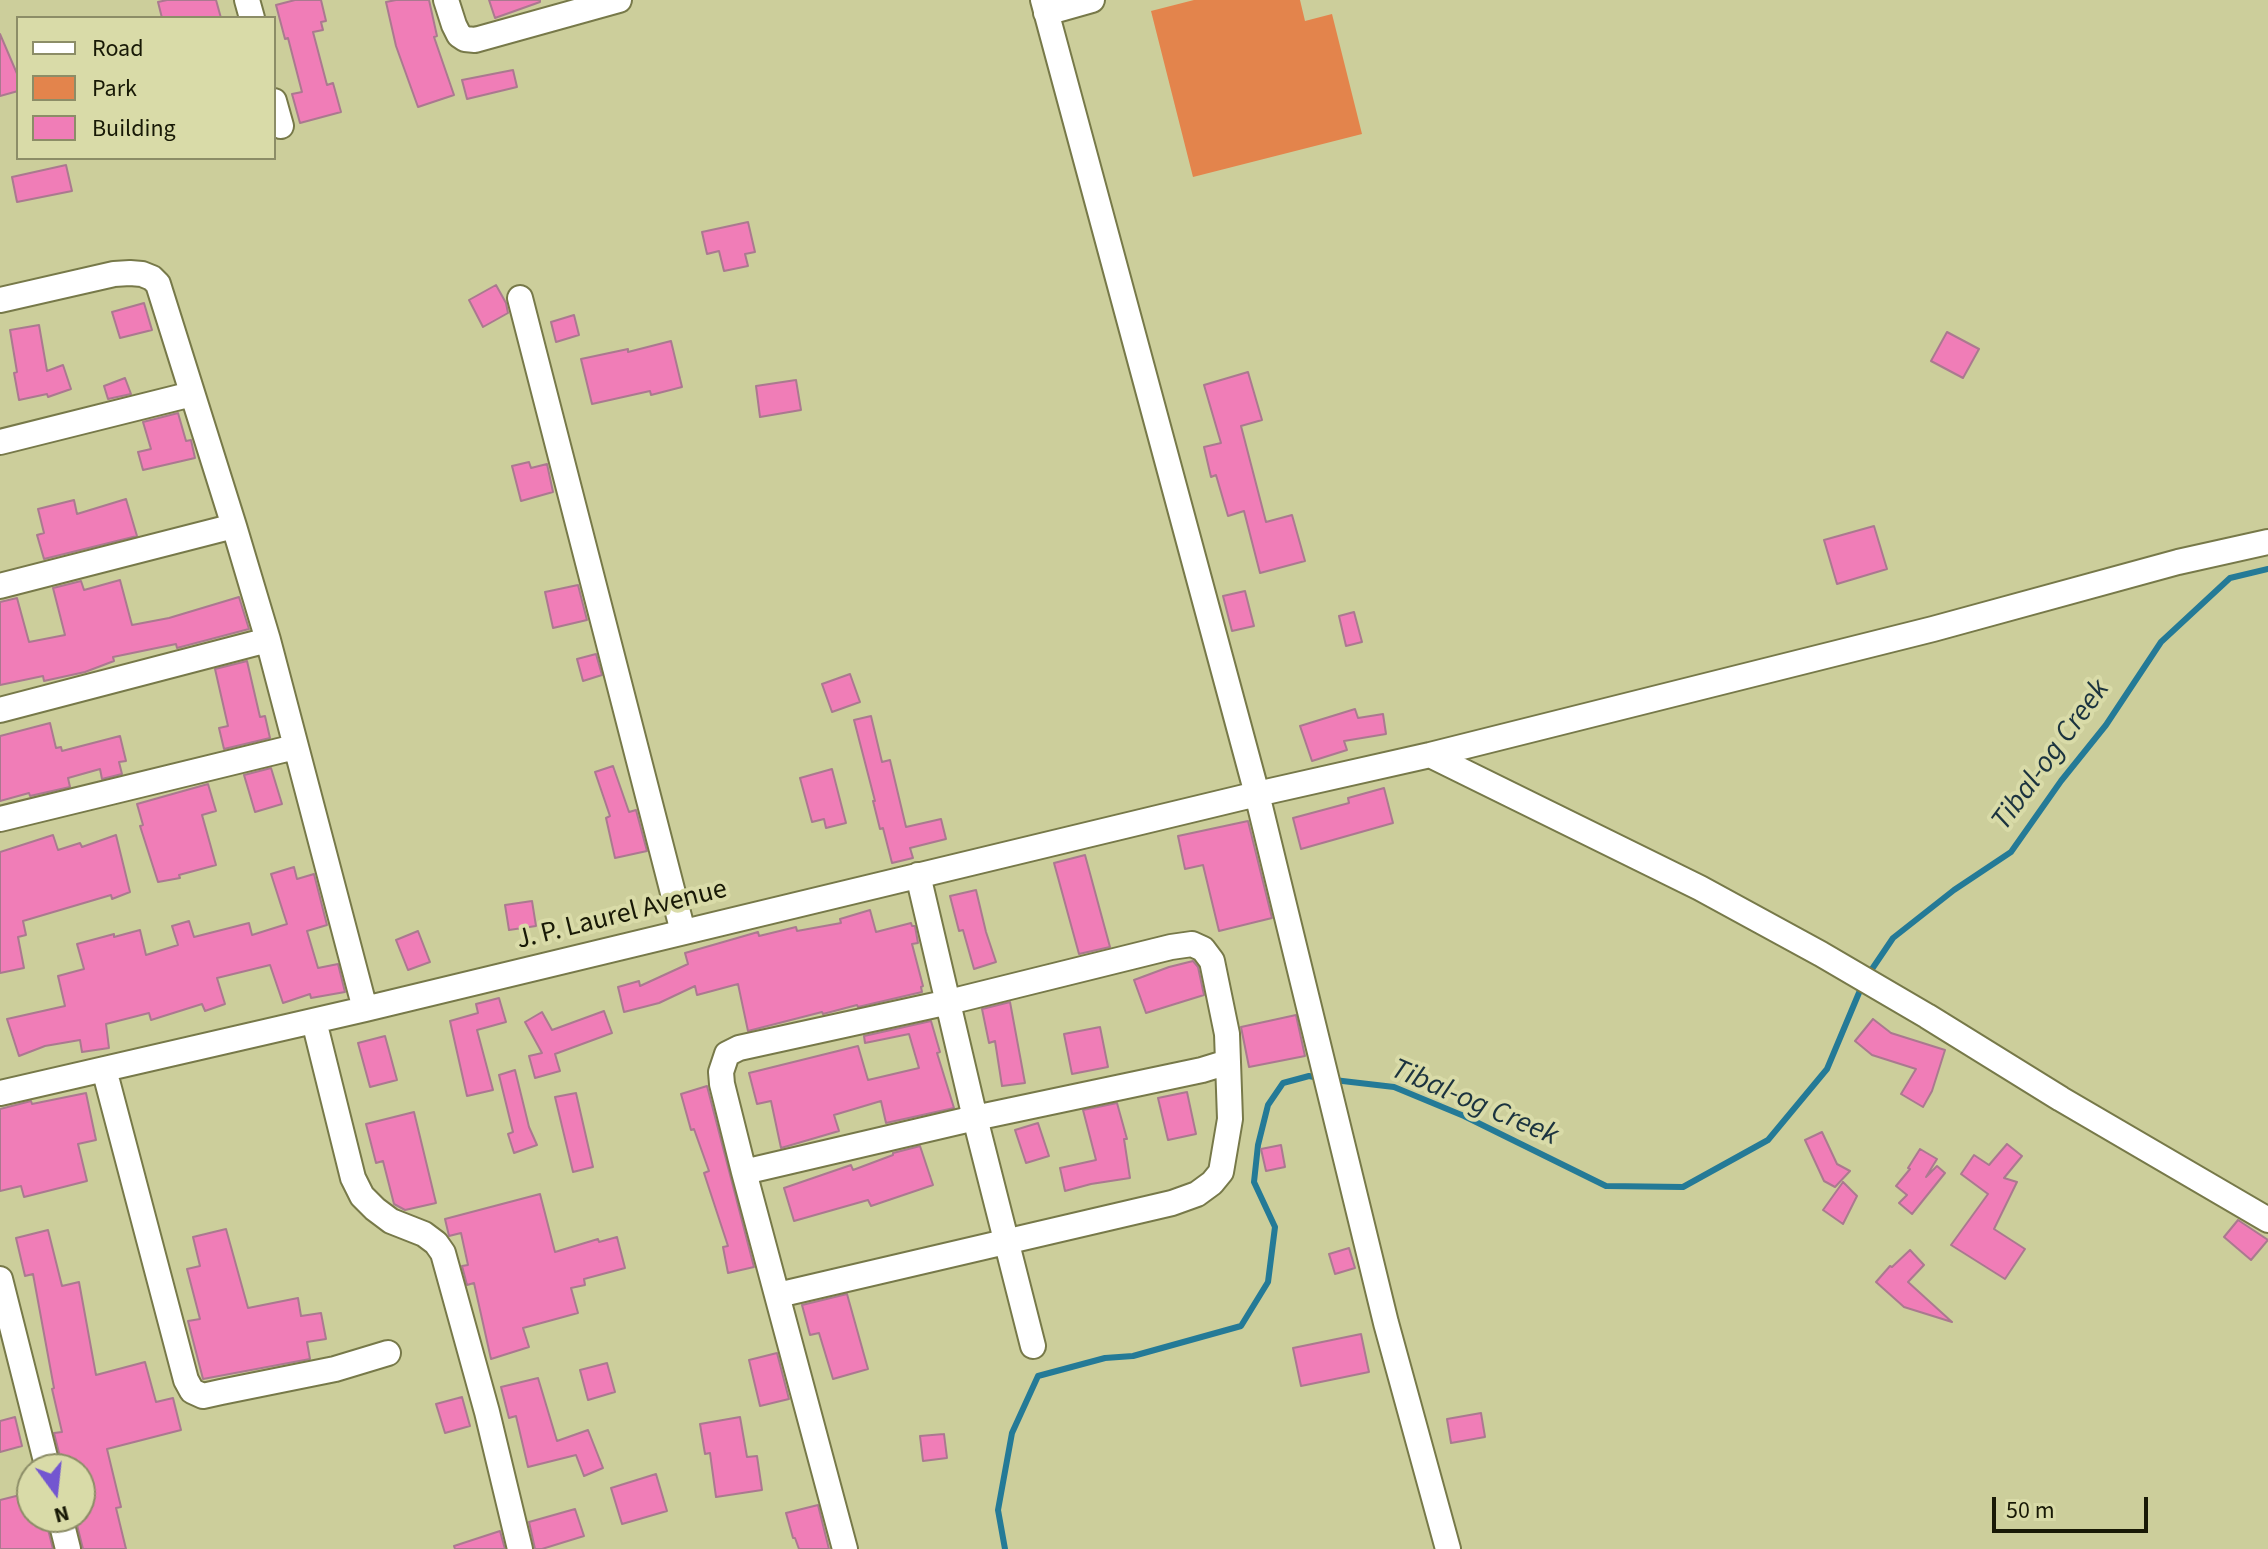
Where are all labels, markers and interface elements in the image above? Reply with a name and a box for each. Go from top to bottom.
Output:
legend [16,16,276,160]
text: Road [92,31,144,66]
text: Park [92,71,137,106]
text: Building [92,111,176,146]
water label: Tibal-og Creek [1985,673,2119,839]
street label: J. P. Laurel Avenue [513,874,731,958]
water label: Tibal-og Creek [1385,1053,1563,1155]
north arrow [16,1453,96,1533]
scale bar [1996,1481,2152,1531]
text: 50 m [2006,1493,2055,1528]
text: N [50,1497,73,1532]

